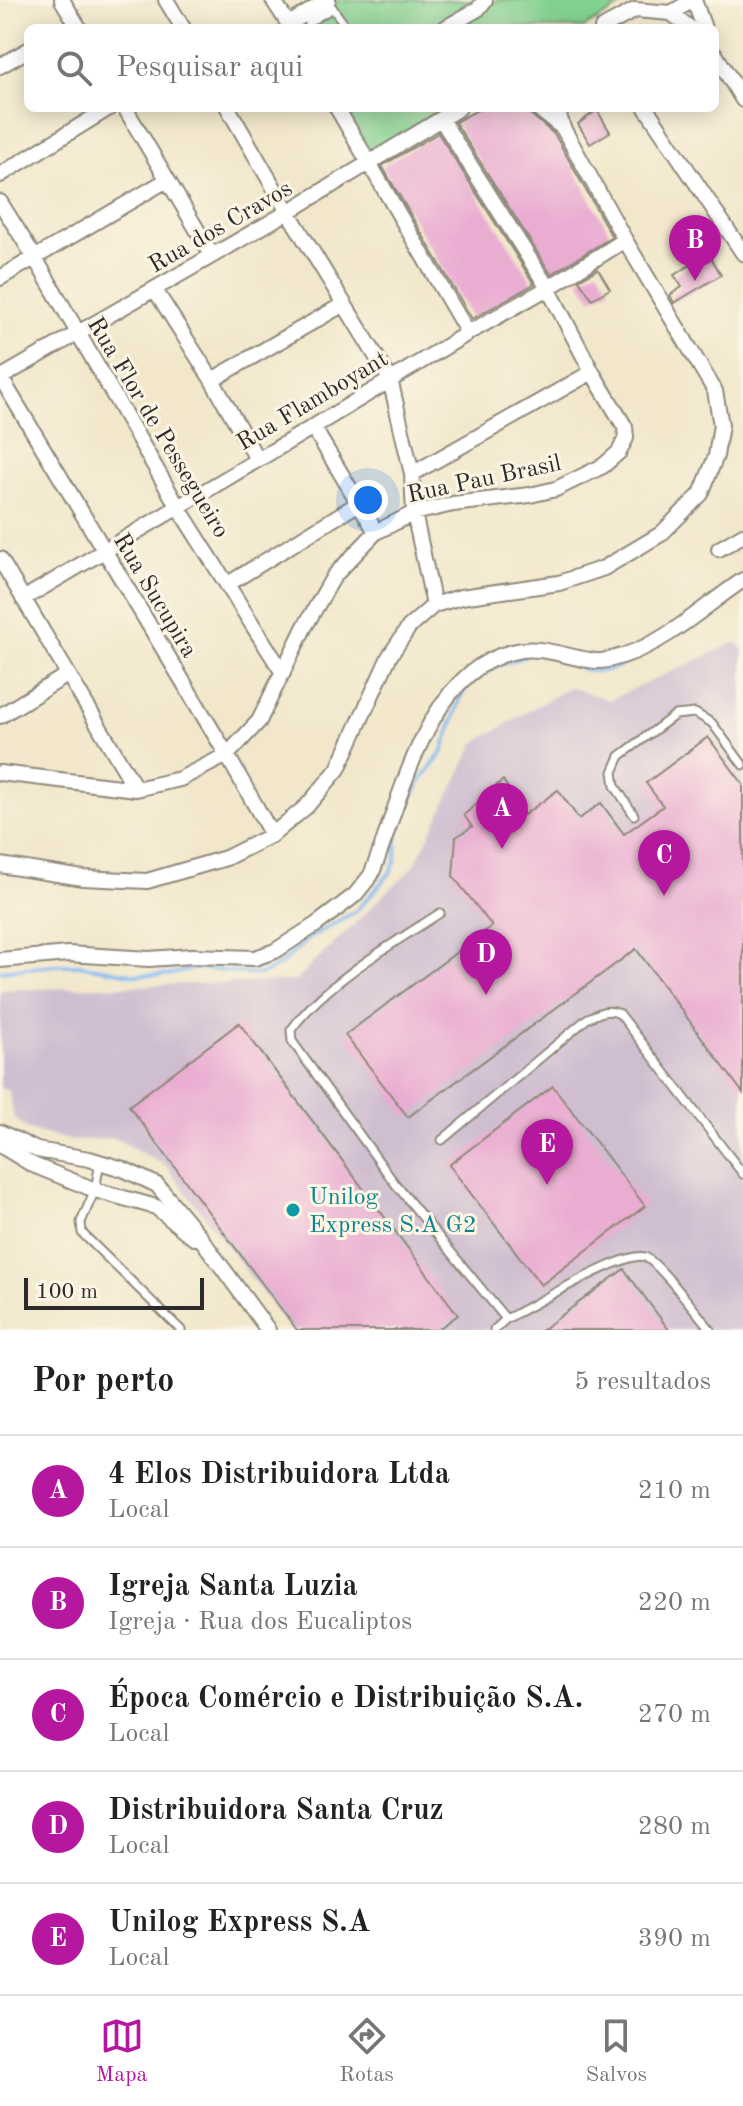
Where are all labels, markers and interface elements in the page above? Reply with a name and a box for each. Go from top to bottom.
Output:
search box [24,24,719,112]
icon: search [52,46,96,90]
text: Pesquisar aqui [116,53,303,83]
street label: Rua dos Cravos [145,177,297,278]
pin: B [669,215,721,281]
street label: Rua Flor de Pessegueiro [82,313,233,543]
street label: Rua Flamboyant [233,347,393,456]
street label: Rua Pau Brasil [405,452,564,508]
your location [348,480,388,520]
street label: Rua Sucupira [108,530,201,662]
pin: A [476,783,528,849]
pin: C [638,830,690,896]
pin: D [460,929,512,995]
pin: E [521,1119,573,1185]
place label: Unilog Express S.A G2 [309,1186,477,1238]
marker: Unilog Express S.A G2 [284,1201,302,1219]
scale bar [24,1274,204,1310]
text: 100 m [36,1281,98,1303]
text: Por perto [32,1365,174,1399]
text: 5 resultados [574,1369,711,1395]
text: 4 Elos Distribuidora Ltda [108,1460,450,1490]
text: A [48,1478,68,1504]
text: 210 m [638,1478,711,1504]
text: Local [108,1497,170,1523]
text: Igreja Santa Luzia [108,1572,358,1602]
text: B [49,1590,67,1616]
text: 220 m [638,1590,711,1616]
text: Igreja · Rua dos Eucaliptos [108,1609,412,1635]
text: Época Comércio e Distribuição S.A. [108,1684,583,1714]
text: C [49,1702,67,1728]
text: 270 m [638,1702,711,1728]
text: Local [108,1721,170,1747]
text: Distribuidora Santa Cruz [108,1796,444,1826]
text: D [48,1814,68,1840]
text: 280 m [638,1814,711,1840]
text: Local [108,1833,170,1859]
text: Unilog Express S.A [108,1908,370,1938]
text: E [49,1926,67,1952]
text: 390 m [638,1926,711,1952]
text: Local [108,1945,170,1971]
tab: Mapa [96,2014,147,2089]
tab: Rotas [339,2014,394,2089]
tab: Salvos [586,2014,647,2089]

